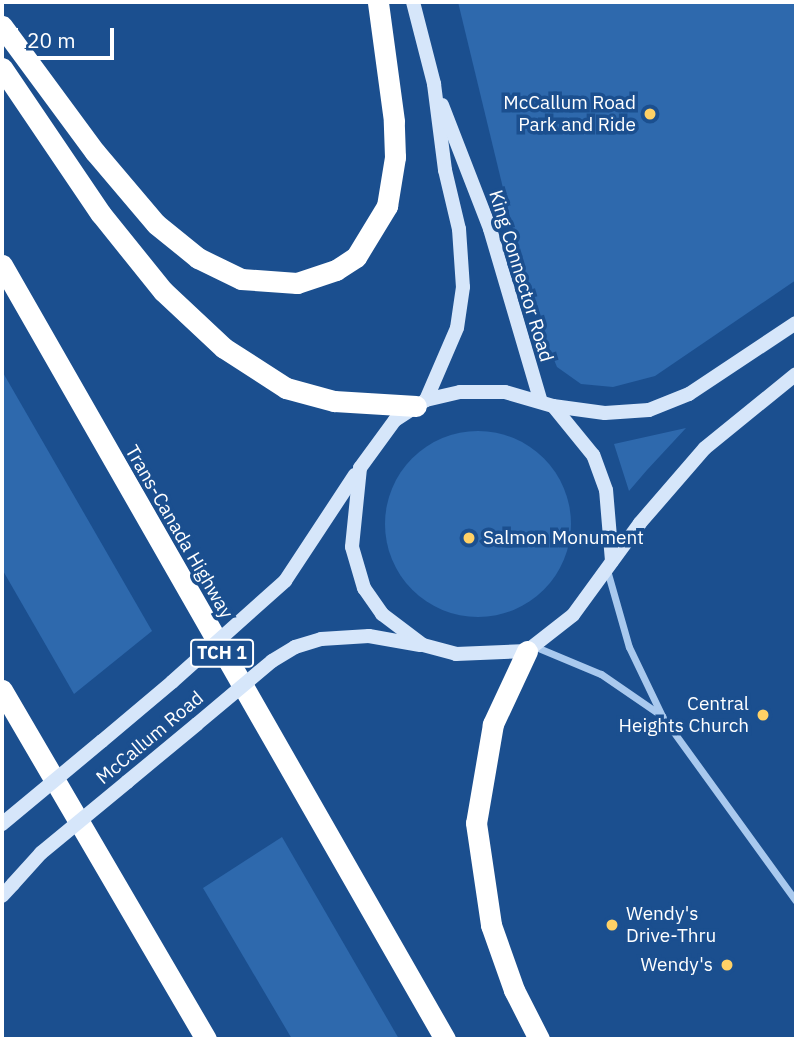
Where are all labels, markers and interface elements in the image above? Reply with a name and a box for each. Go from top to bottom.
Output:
scale bar [18,14,117,58]
text: 20 m [27,26,76,54]
place label: McCallum Road Park and Ride [503,92,636,136]
marker: McCallum Road Park and Ride [642,106,658,122]
street label: King Connector Road [484,187,558,365]
street label: Trans-Canada Highway [120,441,238,623]
place label: Salmon Monument [483,527,644,549]
marker: Salmon Monument [461,530,477,546]
road number: TCH 1 [189,638,255,668]
street label: McCallum Road [92,687,208,789]
place label: Central Heights Church [619,693,749,737]
marker: Central Heights Church [755,707,771,723]
place label: Wendy's Drive-Thru [626,903,716,947]
marker: Wendy's Drive-Thru [604,917,620,933]
place label: Wendy's [640,954,713,976]
marker: Wendy's [719,957,735,973]

